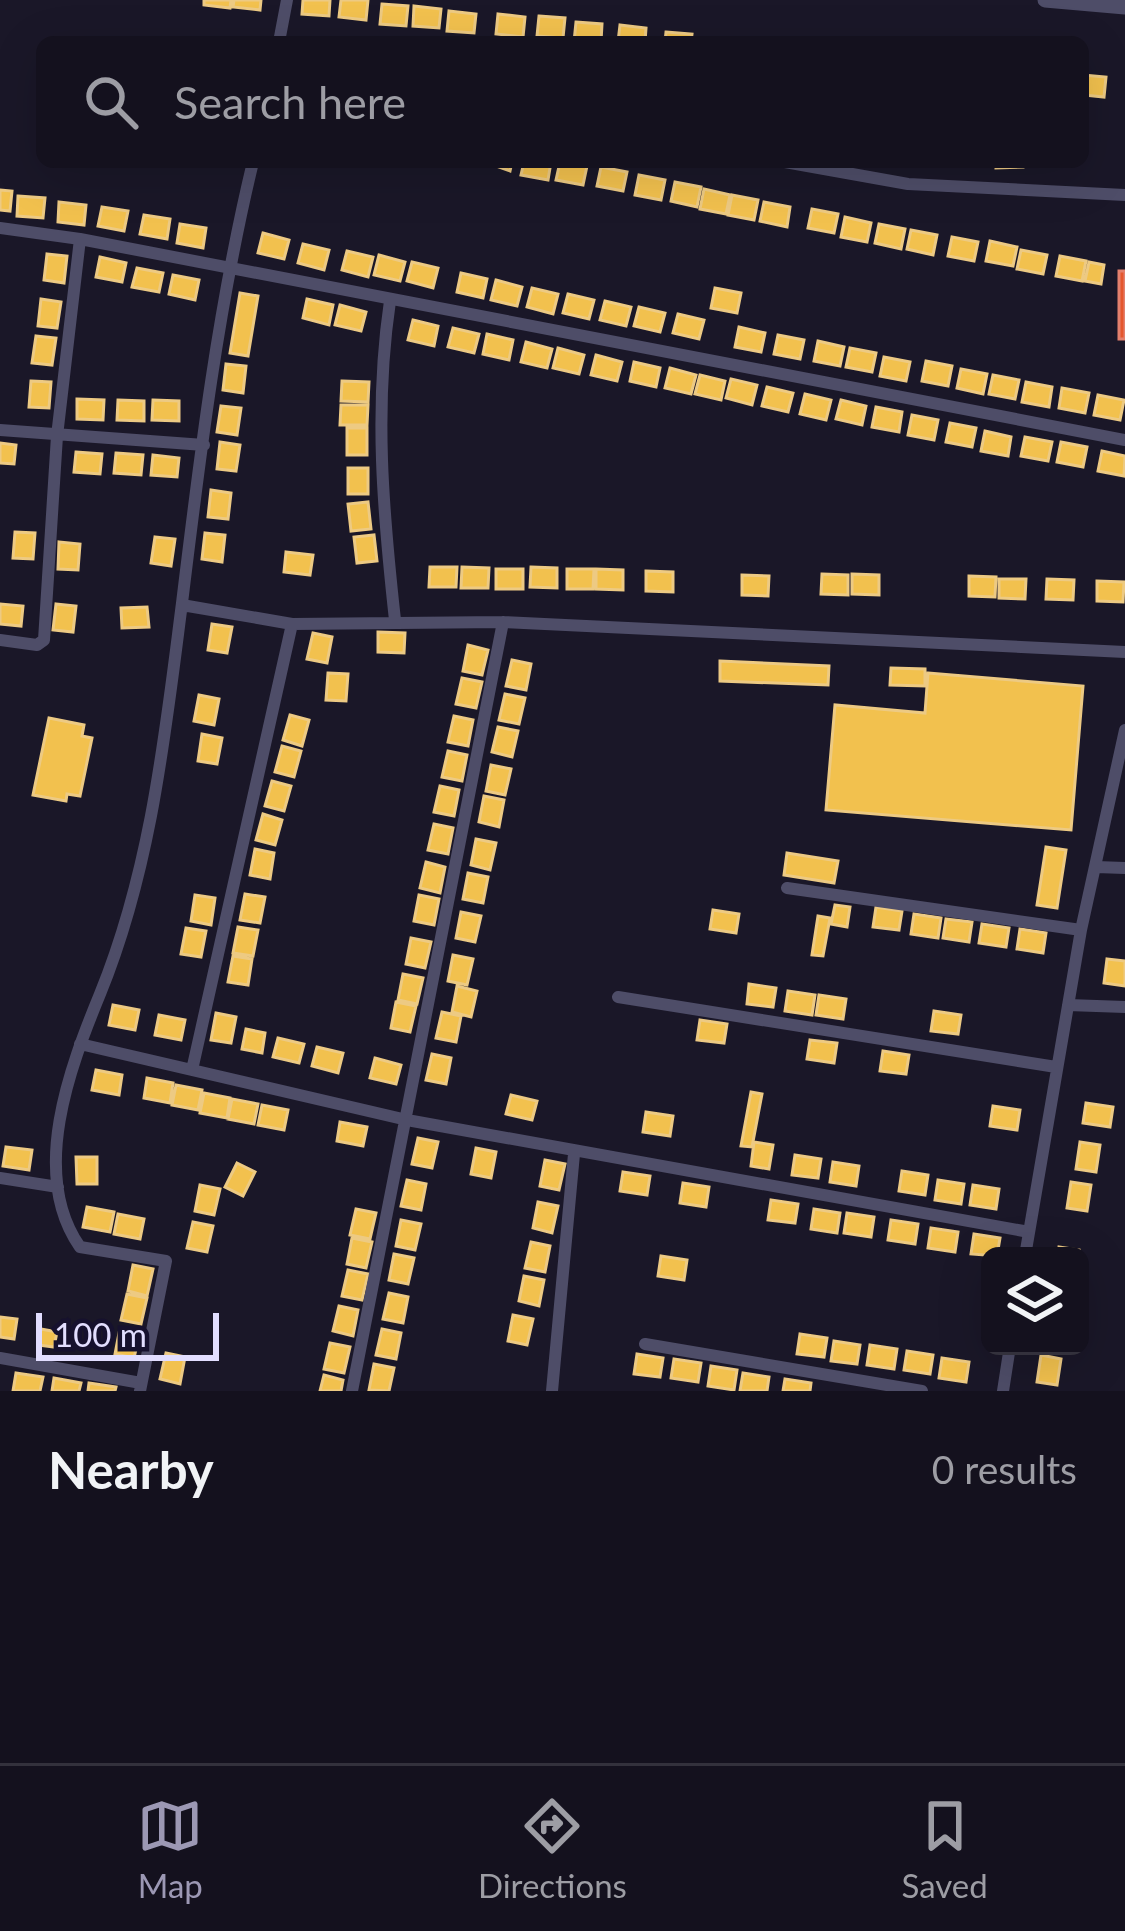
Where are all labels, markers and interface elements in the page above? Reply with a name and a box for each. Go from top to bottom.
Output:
search box [36,36,1089,168]
icon: search [78,69,144,135]
text: Search here [174,75,406,129]
map controls [981,1247,1089,1355]
button: layers [981,1247,1089,1355]
scale bar [36,1307,219,1360]
text: 100 m [54,1314,147,1354]
text: Nearby [48,1439,214,1500]
text: 0 results [932,1446,1077,1492]
tab: Map [137,1793,203,1905]
tab: Directions [478,1793,627,1905]
tab: Saved [901,1793,988,1905]

